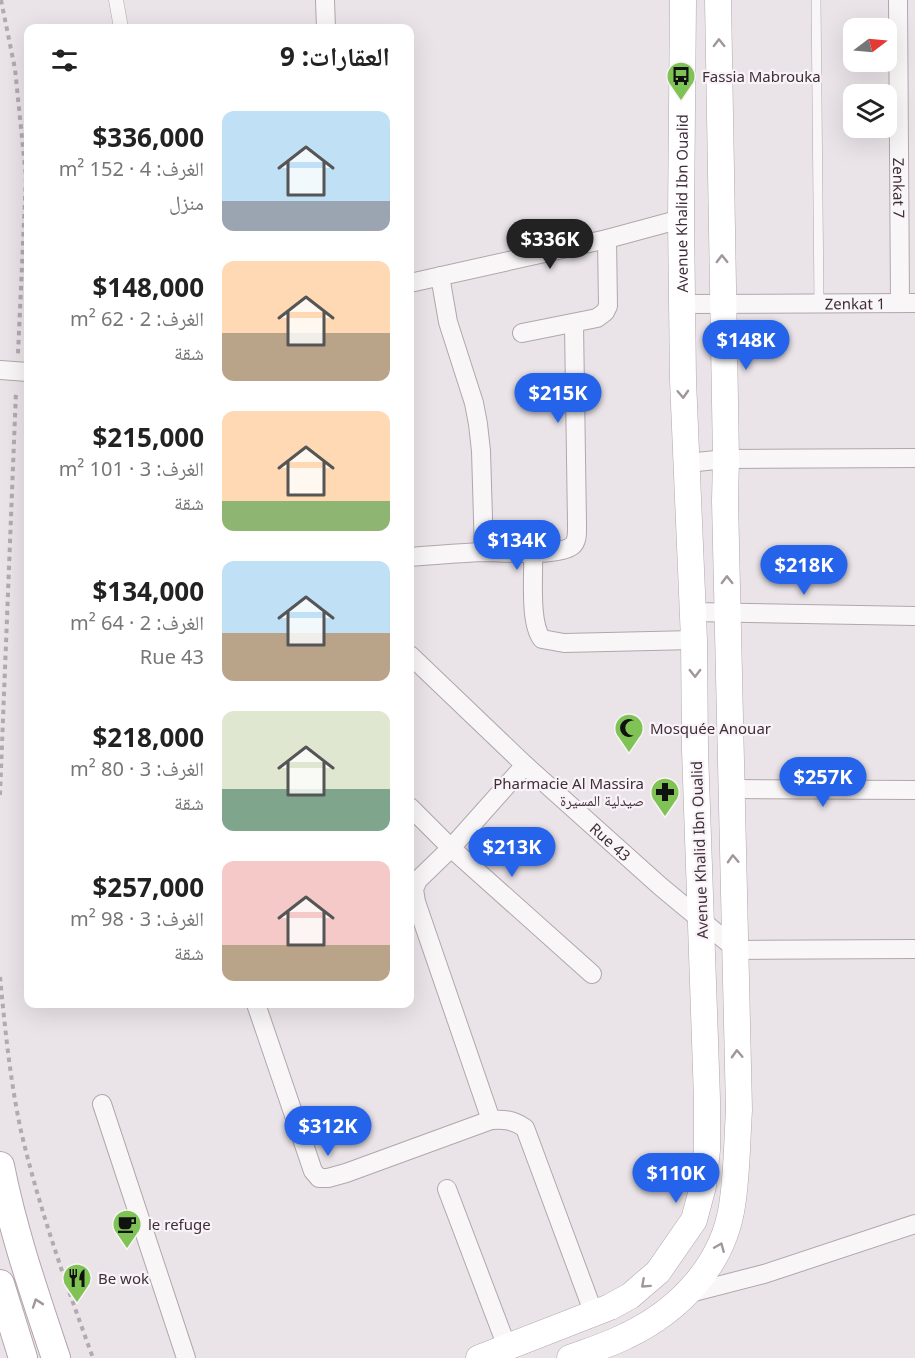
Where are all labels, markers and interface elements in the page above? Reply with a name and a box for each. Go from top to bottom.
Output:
north arrow [843,18,897,72]
map controls [843,18,897,138]
text: العقارات: 9 [280,38,390,74]
one-way arrow [713,38,725,47]
icon: filters [48,44,81,77]
bus stop icon: Fassia Mabrouka [665,60,697,102]
place label: Fassia Mabrouka [702,66,821,86]
button: layers [843,84,897,138]
street label: Avenue Khalid Ibn Oualid [671,114,692,293]
text: $336,000 [92,119,204,155]
icon: home [270,135,342,207]
text: الغرف: 4 · 152 m² [59,155,204,182]
street label: Zenkat 7 [889,158,909,218]
text: منزل [169,189,204,216]
pin: $336K [508,219,592,270]
text: $336K [520,225,580,252]
one-way arrow [716,254,728,263]
text: $148,000 [92,269,204,305]
icon: home [270,285,342,357]
street label: Zenkat 1 [825,293,885,313]
text: الغرف: 2 · 62 m² [70,305,204,332]
pin: $148K [704,320,788,371]
text: $148K [716,326,776,353]
text: شقة [174,339,204,366]
pin: $215K [516,373,600,424]
text: $215K [528,379,588,406]
one-way arrow [677,390,690,399]
text: $215,000 [92,419,204,455]
icon: home [270,435,342,507]
text: الغرف: 3 · 101 m² [59,455,204,482]
text: شقة [174,489,204,516]
pin: $134K [475,520,559,571]
text: $134K [487,526,547,553]
pin: $218K [762,545,846,596]
text: $218K [774,551,834,578]
text: $134,000 [92,573,204,609]
one-way arrow [720,575,733,584]
icon: home [270,585,342,657]
text: الغرف: 2 · 64 m² [70,609,204,636]
text: Rue 43 [140,643,204,670]
one-way arrow [689,669,701,678]
mosque icon: Mosquée Anouar [613,712,645,754]
place label: Mosquée Anouar [650,718,771,738]
text: $218,000 [92,719,204,755]
icon: home [270,735,342,807]
text: الغرف: 3 · 80 m² [70,755,204,782]
pin: $257K [781,757,865,808]
street label: Avenue Khalid Ibn Oualid [686,761,712,939]
text: $257K [793,763,853,790]
place label: Pharmacie Al Massira صيدلية المسيرة [493,773,644,810]
pharmacy icon: Pharmacie Al Massira صيدلية المسيرة [649,776,681,818]
text: شقة [174,789,204,816]
street label: Rue 43 [586,818,635,865]
pin: $213K [470,827,554,878]
text: $213K [482,833,542,860]
one-way arrow [727,855,740,864]
text: $257,000 [92,869,204,905]
icon: home [270,885,342,957]
text: الغرف: 3 · 98 m² [70,905,204,932]
text: شقة [174,939,204,966]
one-way arrow [730,1050,743,1059]
pin: $312K [286,1106,370,1157]
text: $312K [298,1112,358,1139]
pin: $110K [634,1153,718,1204]
text: $110K [646,1159,706,1186]
cafe icon: le refuge [111,1208,143,1250]
place label: le refuge [148,1214,211,1234]
one-way arrow [713,1242,725,1253]
restaurant icon: Be wok [61,1262,93,1304]
place label: Be wok [98,1268,149,1288]
one-way arrow [641,1277,652,1288]
one-way arrow [32,1298,45,1309]

